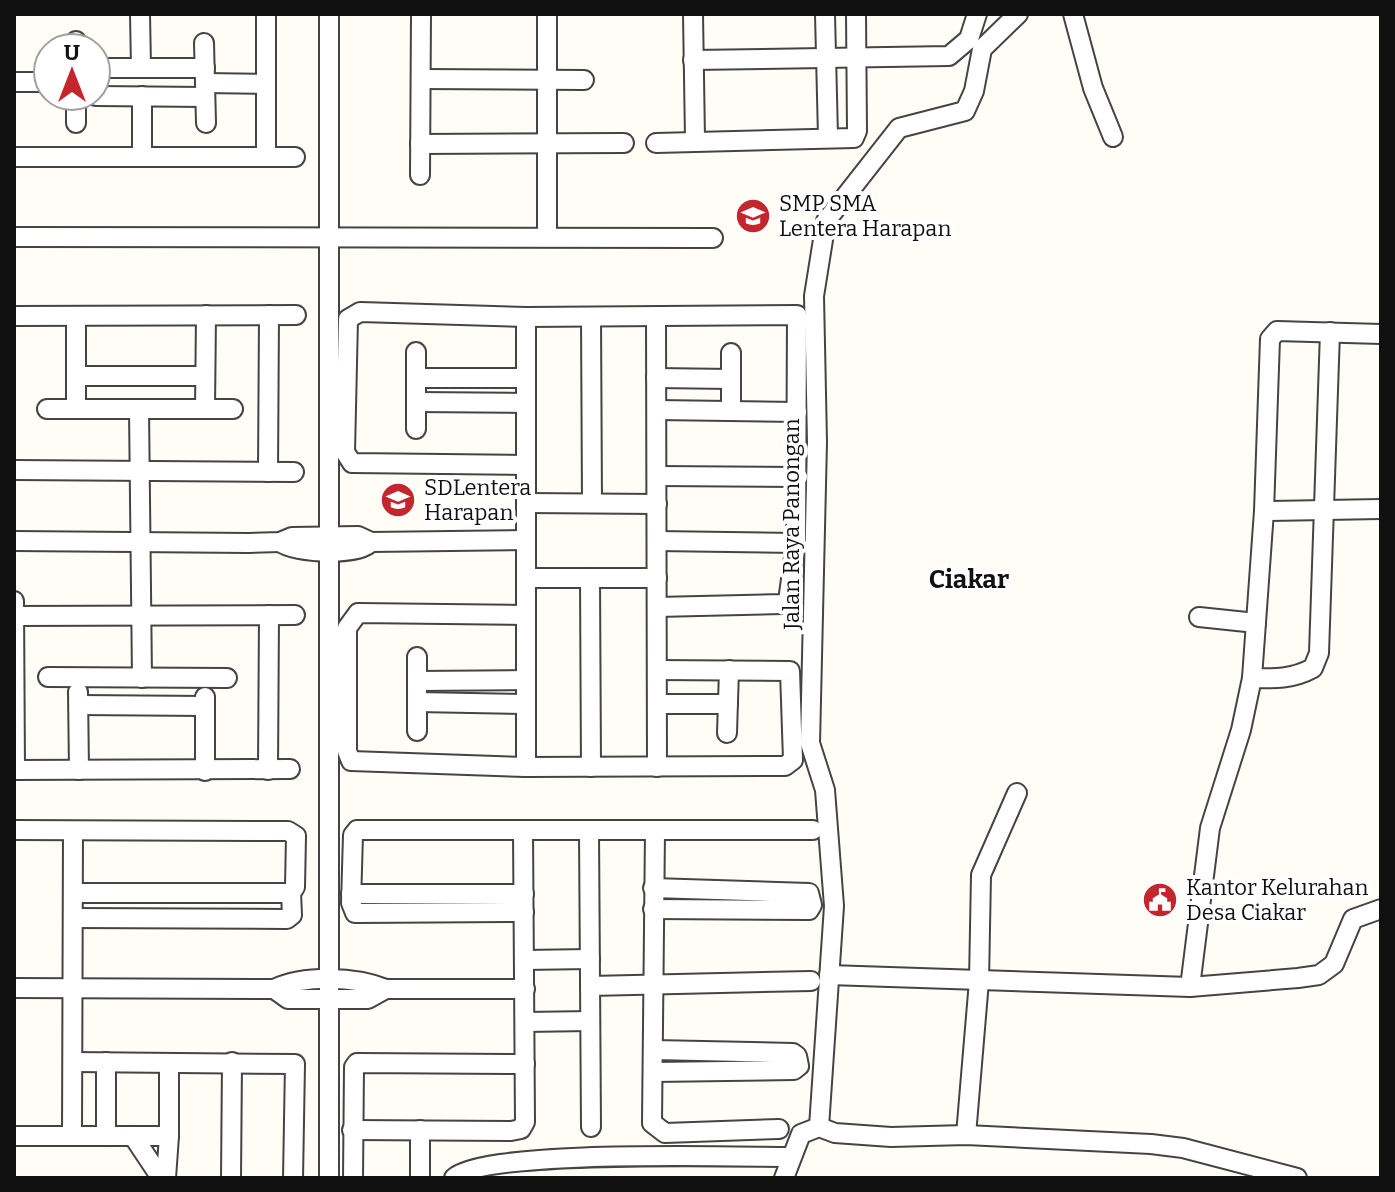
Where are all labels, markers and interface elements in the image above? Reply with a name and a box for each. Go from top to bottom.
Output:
north arrow [32,32,112,112]
text: U [64,39,80,66]
place label: SMP SMA Lentera Harapan [779,190,951,242]
school or university icon: SMP SMA Lentera Harapan [734,197,772,235]
street label: Jalan Raya Panongan [778,418,805,631]
place label: SDLentera Harapan [424,474,531,526]
school or university icon: SDLentera Harapan [379,481,417,519]
district label: Ciakar [929,564,1009,595]
place label: Kantor Kelurahan Desa Ciakar [1186,874,1368,926]
public building icon: Kantor Kelurahan Desa Ciakar [1141,881,1179,919]

